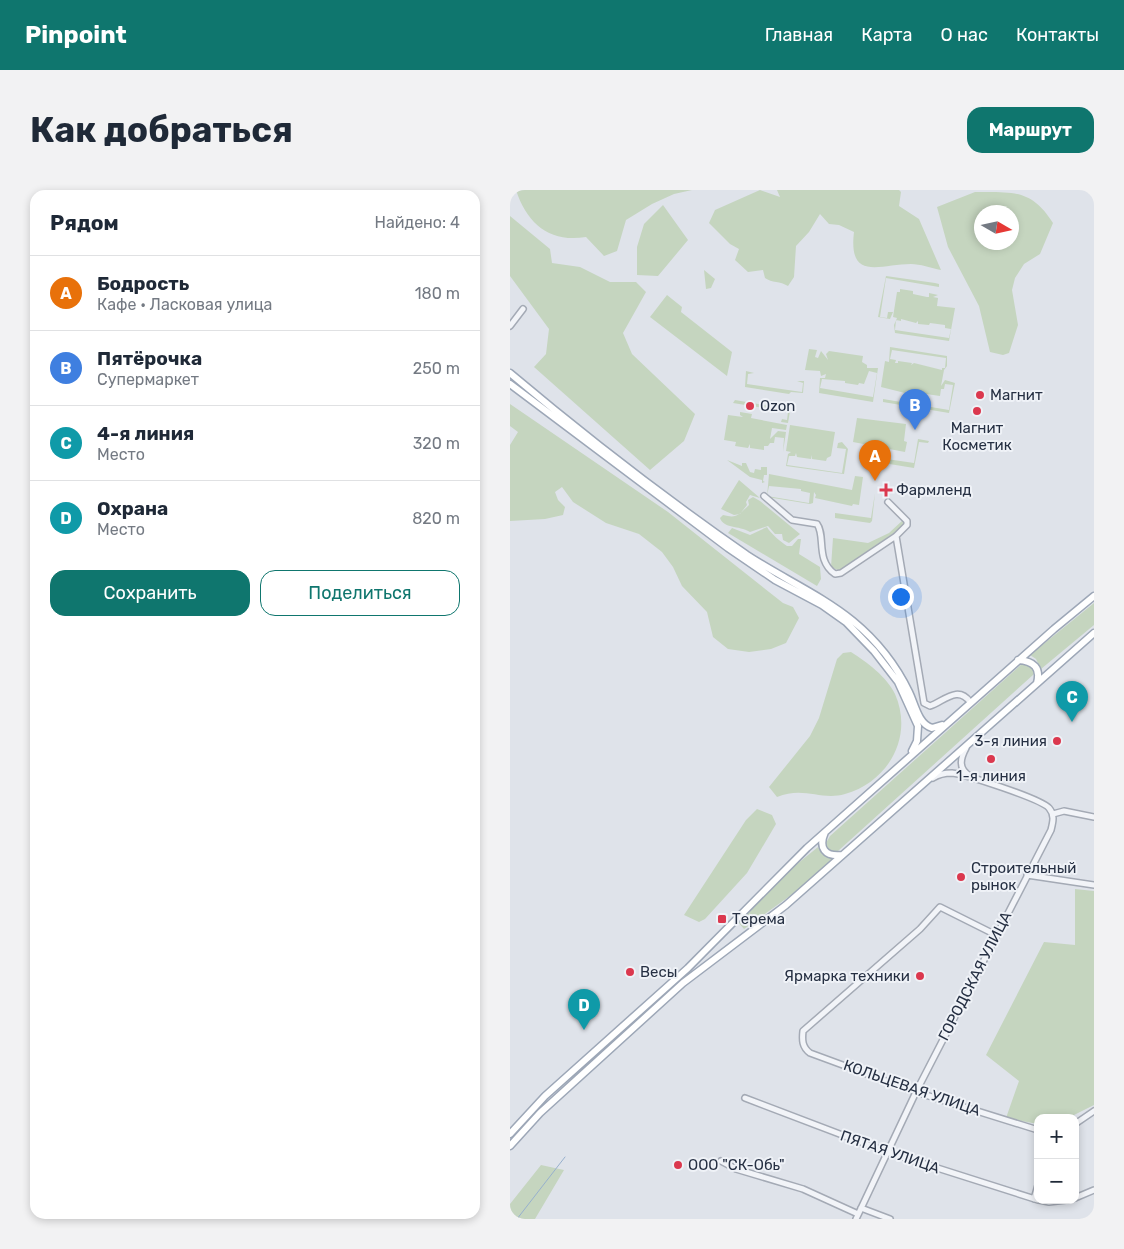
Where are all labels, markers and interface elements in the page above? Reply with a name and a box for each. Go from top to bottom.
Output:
text: Pinpoint [25,21,127,49]
text: Главная [765,24,833,46]
text: Карта [861,24,913,46]
text: О нас [941,24,988,46]
text: Контакты [1016,24,1099,46]
button: Маршрут [967,107,1094,153]
text: Как добраться [30,109,293,151]
north arrow [974,205,1019,250]
text: Рядом [50,210,119,235]
text: Найдено: 4 [375,213,460,232]
text: Бодрость [97,272,189,295]
text: A [60,284,72,303]
text: 180 m [415,284,460,303]
text: Кафе · Ласковая улица [97,295,272,314]
text: Пятёрочка [97,347,202,370]
text: B [60,359,72,378]
text: 250 m [413,359,460,378]
text: Супермаркет [97,370,199,389]
place label: Магнит [990,386,1043,404]
pin: B [899,389,931,430]
marker: Магнит [974,389,986,401]
place label: Ozon [760,397,795,415]
marker: Ozon [744,400,756,412]
marker: Магнит Косметик [971,405,983,417]
place label: Магнит Косметик [942,419,1012,454]
text: 4-я линия [97,422,194,445]
text: C [60,434,72,453]
text: 320 m [413,434,460,453]
pin: A [859,440,891,481]
text: Место [97,445,145,464]
place label: Фармленд [896,481,972,499]
marker: Фармленд [880,484,892,496]
text: Охрана [97,497,168,520]
text: D [60,509,72,528]
text: 820 m [412,509,460,528]
text: Место [97,520,145,539]
button: Сохранить [50,570,250,616]
button: Поделиться [260,570,460,616]
your location [888,584,914,610]
pin: C [1056,681,1088,722]
place label: 3-я линия [975,732,1047,750]
marker: 3-я линия [1051,735,1063,747]
marker: 1-я линия [985,753,997,765]
place label: 1-я линия [956,767,1026,785]
place label: Строительный рынок [971,859,1076,894]
marker: Строительный рынок [955,871,967,883]
street label: ГОРОДСКАЯ УЛИЦА [935,908,1015,1044]
place label: Терема [732,910,785,928]
marker: Терема [716,913,728,925]
place label: Весы [640,963,677,981]
marker: Весы [624,966,636,978]
place label: Ярмарка техники [784,967,910,985]
marker: Ярмарка техники [914,970,926,982]
pin: D [568,989,600,1030]
street label: КОЛЬЦЕВАЯ УЛИЦА [841,1056,983,1120]
map controls [1034,1114,1079,1204]
button: + [1034,1114,1079,1159]
street label: ПЯТАЯ УЛИЦА [838,1127,942,1177]
place label: ООО "СК-Обь" [688,1156,785,1174]
marker: ООО "СК-Обь" [672,1159,684,1171]
button: − [1034,1159,1079,1204]

